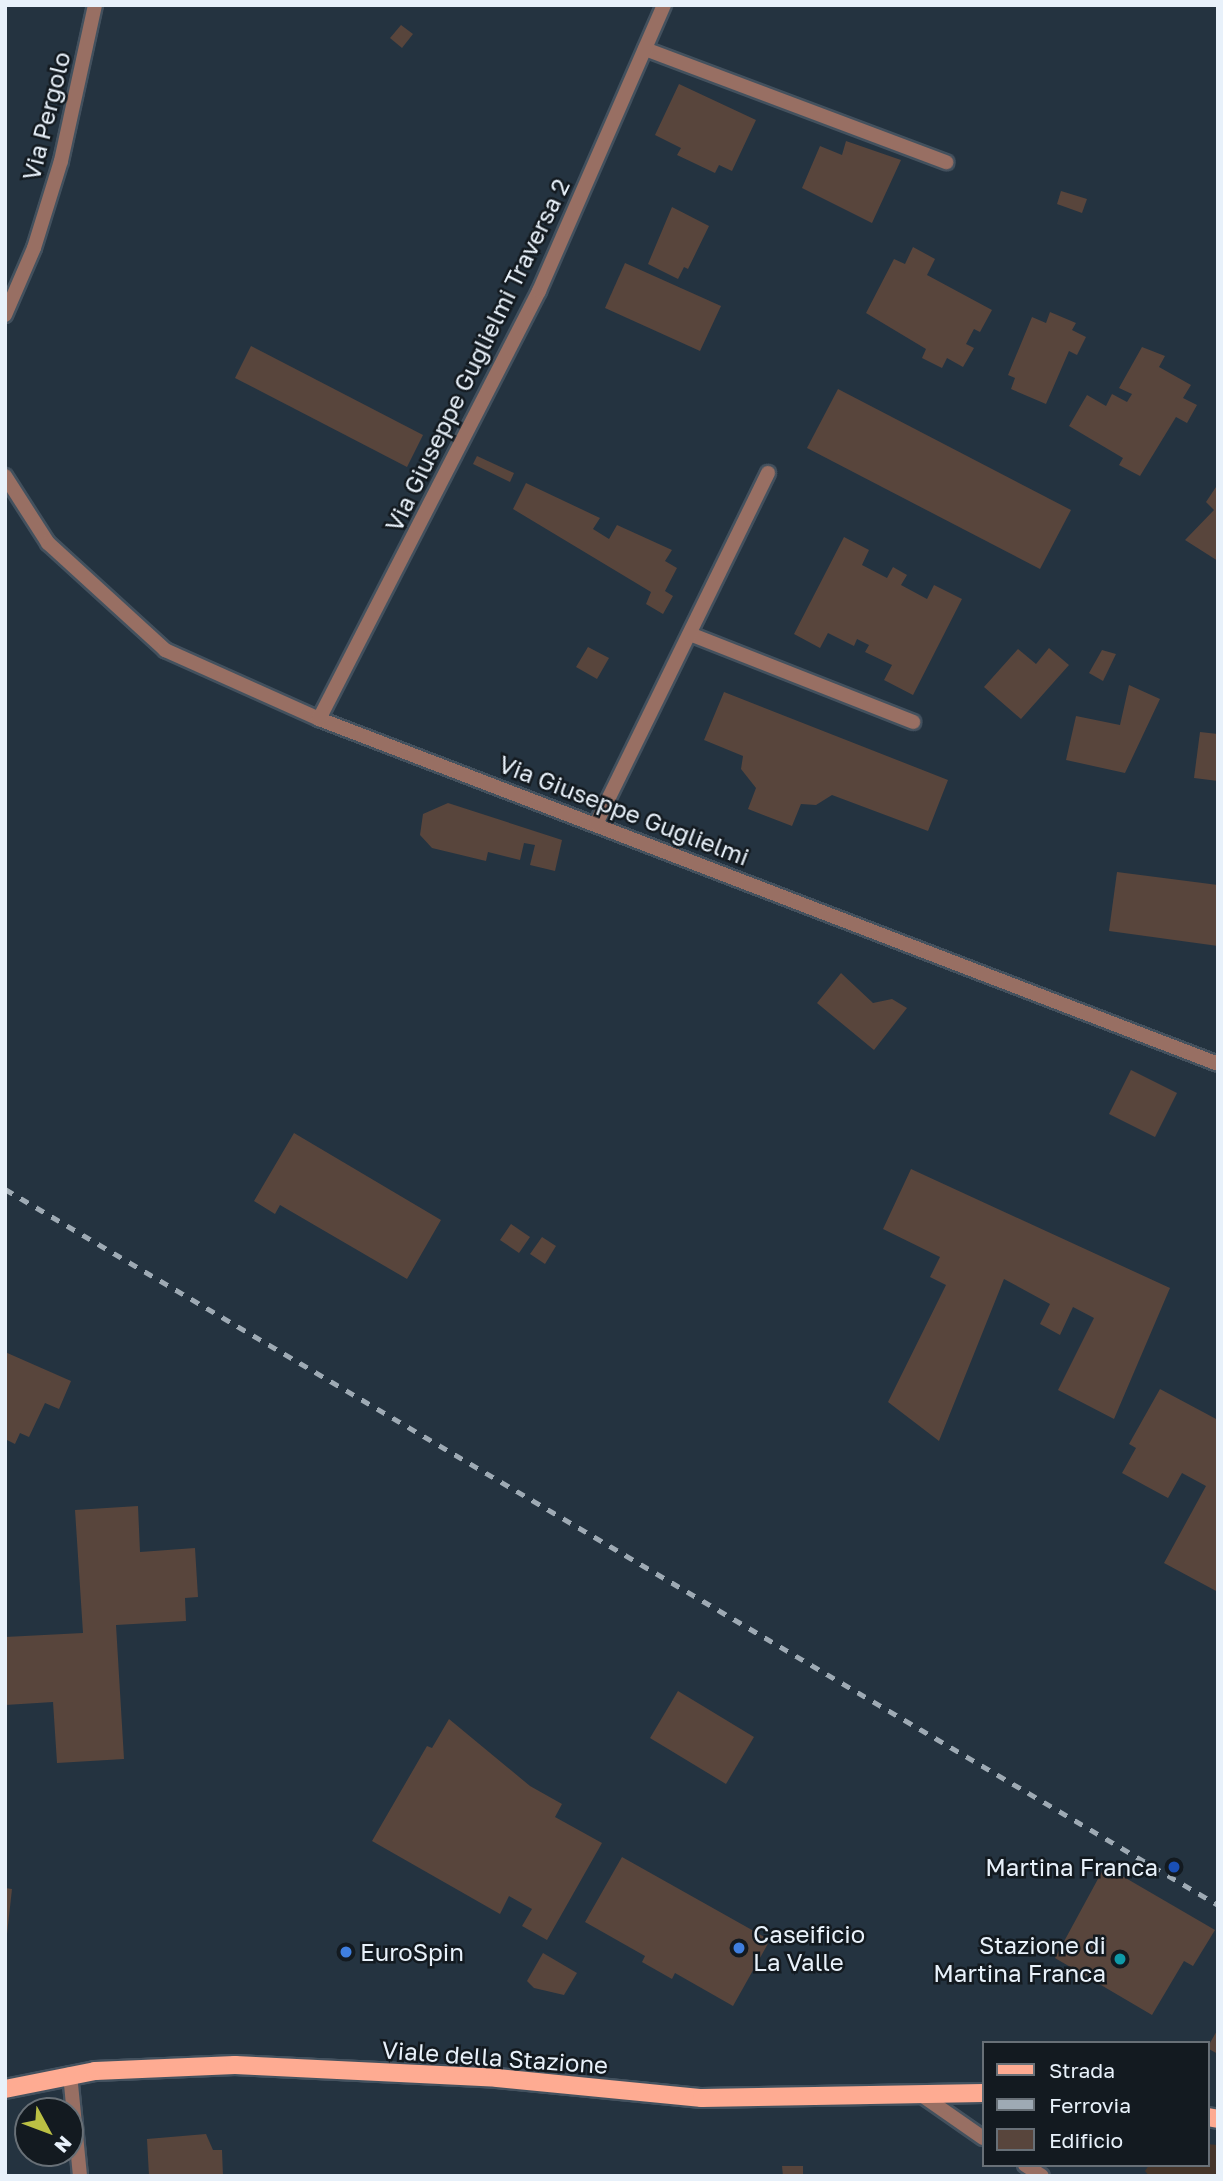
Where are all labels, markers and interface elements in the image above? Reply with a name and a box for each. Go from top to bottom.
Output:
street label: Via Pergolo [16,49,76,183]
street label: Via Giuseppe Guglielmi Traversa 2 [379,174,575,536]
street label: Via Giuseppe Guglielmi [495,749,753,871]
place label: Martina Franca [985,1853,1158,1881]
marker: Martina Franca [1164,1857,1184,1877]
place label: Caseificio La Valle [753,1920,865,1976]
place label: Stazione di Martina Franca [933,1931,1106,1987]
place label: EuroSpin [360,1938,464,1966]
marker: Caseificio La Valle [731,1940,747,1956]
marker: EuroSpin [338,1944,354,1960]
marker: Stazione di Martina Franca [1112,1951,1128,1967]
street label: Viale della Stazione [381,2035,609,2079]
legend [982,2041,1209,2167]
text: Strada [1049,2057,1115,2083]
text: Ferrovia [1049,2092,1131,2118]
north arrow [14,2097,84,2167]
text: Edificio [1049,2127,1123,2153]
text: N [50,2132,77,2158]

